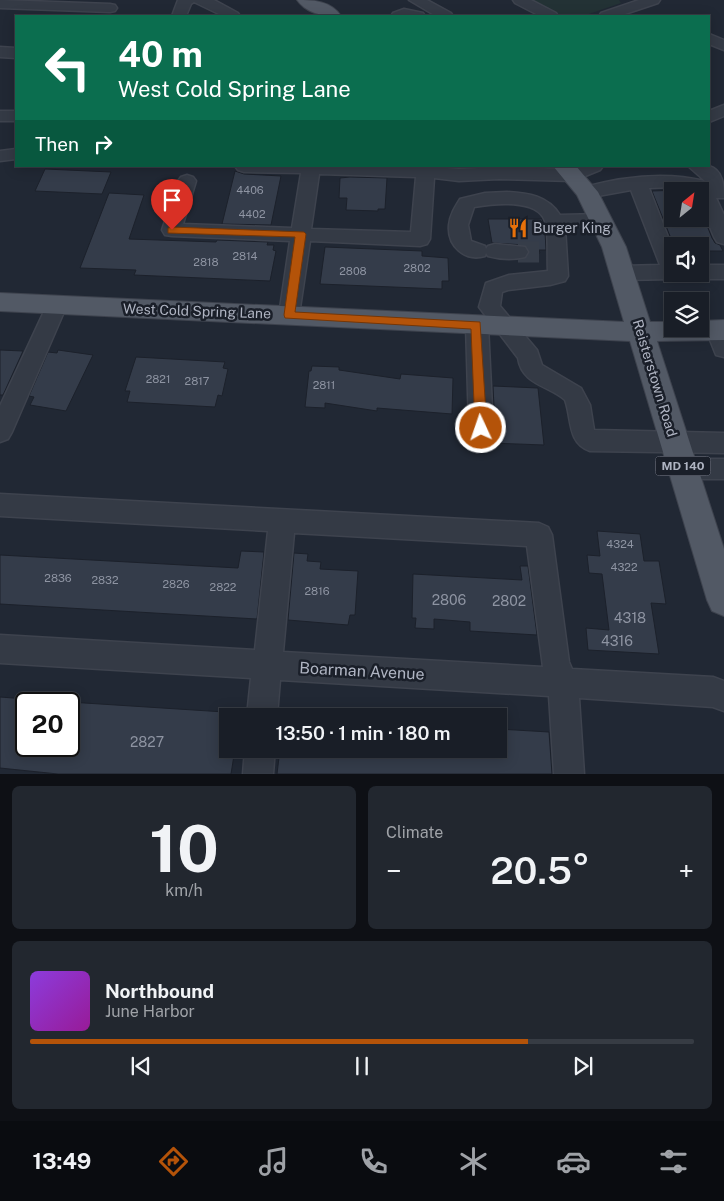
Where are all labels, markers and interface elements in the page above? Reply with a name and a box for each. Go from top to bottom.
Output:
text: 40 m [118,34,203,75]
icon: left [35,35,100,100]
text: West Cold Spring Lane [118,76,351,102]
icon: right [89,130,117,158]
text: Then [35,133,79,155]
pin [151,179,193,230]
north arrow [664,182,709,228]
map controls [664,182,709,337]
house number: 4406 [236,184,264,196]
icon: arrive [158,186,186,214]
house number: 4402 [238,208,266,220]
restaurant icon: Burger King [507,217,529,239]
place label: Burger King [533,220,611,236]
button: sound [664,237,709,282]
house number: 2814 [232,250,258,262]
house number: 2818 [193,256,219,268]
house number: 2802 [404,262,431,274]
house number: 2808 [339,265,367,277]
button: layers [664,292,709,337]
street label: West Cold Spring Lane [123,300,271,322]
street label: Reisterstown Road [630,317,680,439]
house number: 2821 [146,373,170,385]
house number: 2817 [185,375,210,387]
house number: 2811 [313,379,335,391]
position arrow [454,401,506,453]
road number: MD 140 [656,456,710,476]
house number: 4324 [606,538,634,550]
house number: 4322 [611,561,638,573]
house number: 2836 [44,572,72,584]
house number: 2832 [91,574,119,586]
house number: 2826 [162,578,190,590]
house number: 2822 [210,581,237,593]
house number: 2816 [304,585,330,597]
house number: 2806 [432,592,467,608]
house number: 2802 [492,593,526,609]
house number: 4318 [614,610,646,626]
house number: 4316 [601,633,633,649]
street label: Boarman Avenue [299,658,425,684]
speed limit sign: 20 [15,692,80,757]
text: 13:50 · 1 min · 180 m [275,722,451,744]
house number: 2827 [130,734,164,750]
text: 10 [149,810,219,887]
text: Climate [386,823,443,842]
text: 20.5° [490,848,590,893]
text: − [386,854,402,887]
text: + [678,854,694,887]
text: km/h [165,881,203,900]
text: Northbound [105,980,214,1002]
text: June Harbor [105,1002,195,1021]
icon: previous [127,1052,155,1080]
icon: pause [348,1052,376,1080]
icon: next [569,1052,597,1080]
icon: directions [156,1144,191,1179]
icon: music [256,1144,291,1179]
icon: phone [356,1144,391,1179]
icon: climate [456,1144,491,1179]
icon: car [556,1144,591,1179]
icon: filters [656,1144,691,1179]
text: 13:49 [33,1148,91,1174]

